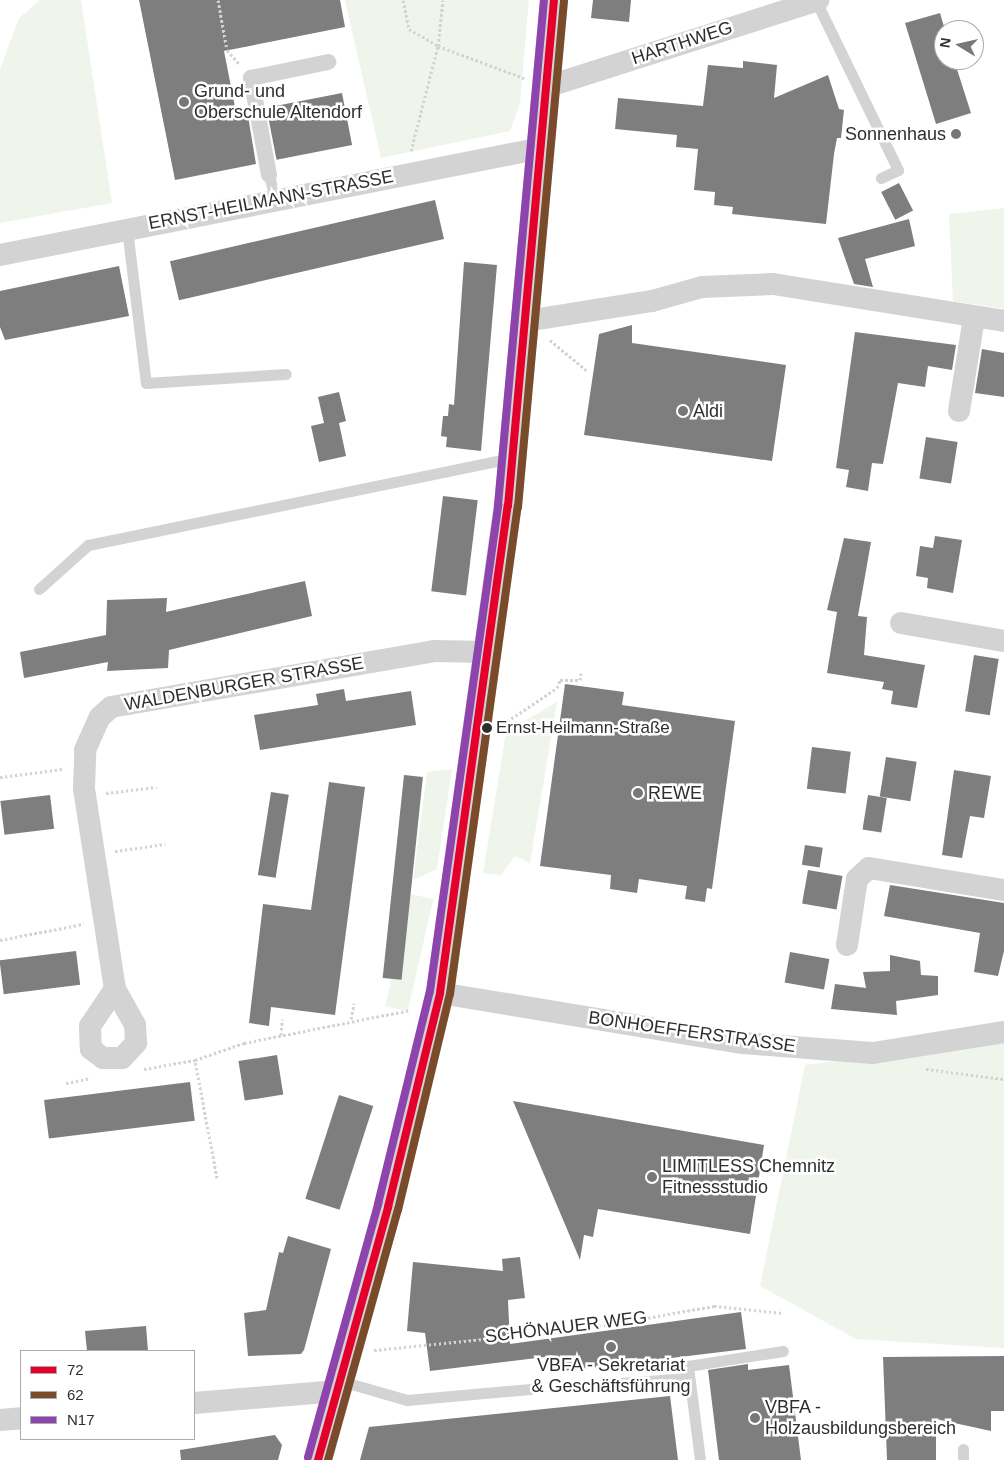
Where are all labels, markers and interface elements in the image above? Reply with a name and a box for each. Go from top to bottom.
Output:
street label: HARTHWEG [629,17,735,69]
north arrow [934,20,984,70]
text: N [936,37,954,49]
place label: Grund- und Oberschule Altendorf [194,81,363,124]
marker: Grund- und Oberschule Altendorf [178,96,190,108]
place label: Sonnenhaus [845,123,946,145]
marker: Sonnenhaus [950,128,962,140]
street label: ERNST-HEILMANN-STRASSE [147,166,395,234]
place label: Aldi [693,400,723,422]
marker: Aldi [677,405,689,417]
street label: WALDENBURGER STRASSE [123,652,365,716]
place label: Ernst-Heilmann-Straße [496,718,670,738]
marker: Ernst-Heilmann-Straße [482,723,492,733]
place label: REWE [648,782,702,804]
marker: REWE [632,787,644,799]
street label: BONHOEFFERSTRASSE [587,1007,797,1057]
place label: LIMITLESS Chemnitz Fitnessstudio [662,1156,835,1198]
marker: LIMITLESS Chemnitz Fitnessstudio [646,1171,658,1183]
street label: SCHÖNAUER WEG [484,1306,648,1348]
marker: VBFA - Sekretariat & Geschäftsführung [605,1341,617,1353]
legend [20,1350,195,1440]
place label: VBFA - Sekretariat & Geschäftsführung [531,1355,691,1398]
text: 72 [67,1361,84,1378]
text: 62 [67,1386,84,1403]
place label: VBFA - Holzausbildungsbereich [765,1397,956,1440]
text: N17 [67,1411,95,1428]
marker: VBFA - Holzausbildungsbereich [749,1412,761,1424]

